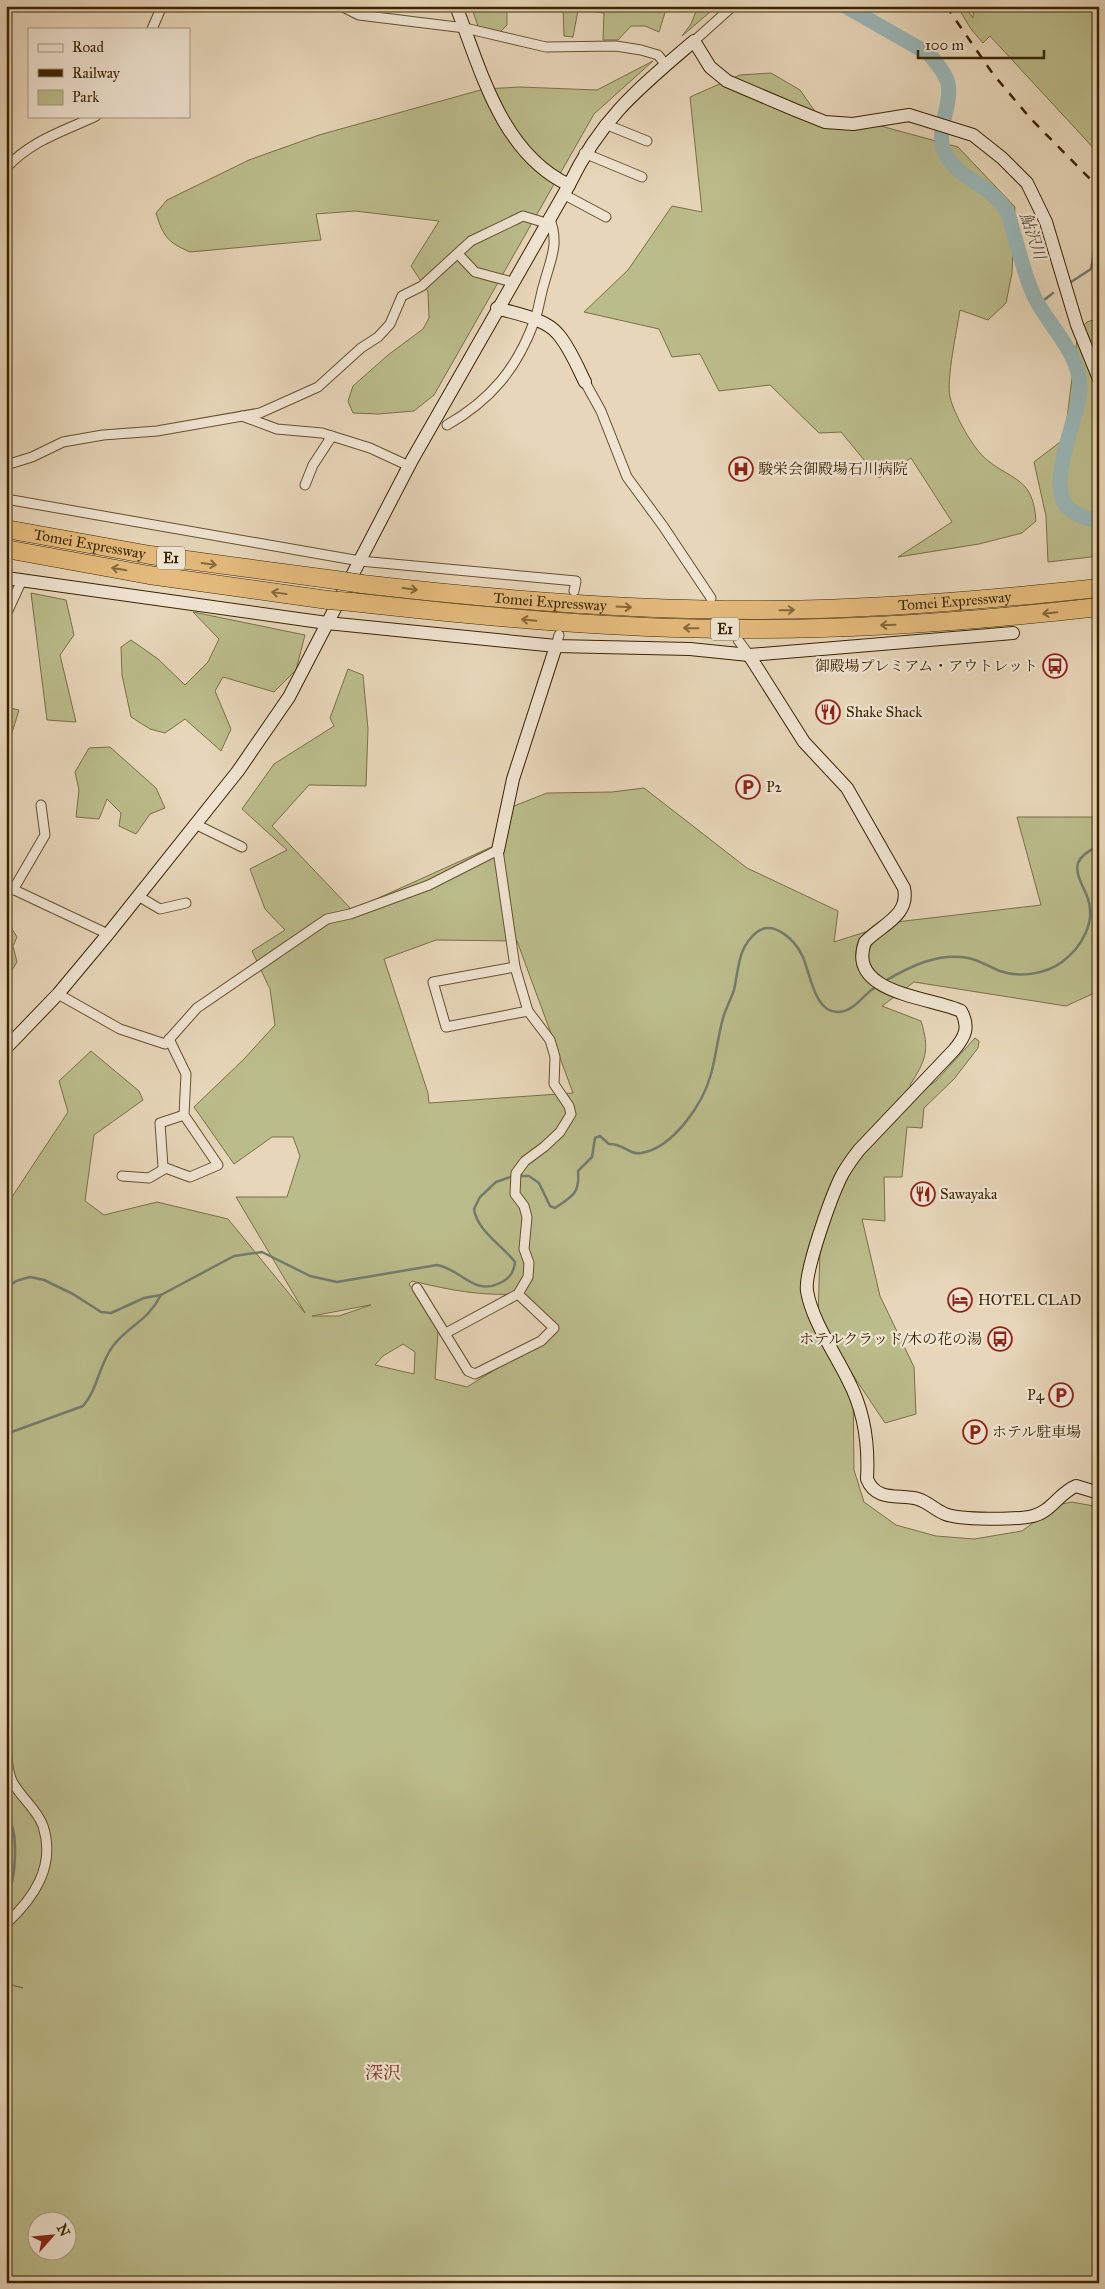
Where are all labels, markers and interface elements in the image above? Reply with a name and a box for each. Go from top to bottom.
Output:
legend [28,28,190,118]
scale bar [918,28,1044,60]
text: 100 m [925,36,965,54]
text: Road [72,38,104,56]
text: Railway [72,64,121,82]
text: Park [72,88,99,106]
water label: 鮎沢川 [1017,210,1050,264]
hospital icon: 駿栄会御殿場石川病院 [728,456,754,482]
place label: 駿栄会御殿場石川病院 [758,460,908,478]
street label: Tomei Expressway [32,525,148,563]
road number: E1 [157,546,185,570]
one-way arrow [201,559,217,569]
one-way arrow [111,564,127,574]
one-way arrow [402,584,418,594]
one-way arrow [272,588,288,598]
street label: Tomei Expressway [898,588,1013,614]
street label: Tomei Expressway [493,589,608,615]
one-way arrow [616,602,632,611]
one-way arrow [778,605,794,614]
one-way arrow [1043,608,1059,618]
one-way arrow [521,615,537,625]
road number: E1 [711,618,739,640]
one-way arrow [881,621,897,630]
one-way arrow [683,623,700,633]
bus stop icon: 御殿場プレミアム・アウトレット [1042,653,1068,679]
place label: 御殿場プレミアム・アウトレット [815,657,1038,675]
restaurant icon: Shake Shack [815,699,841,725]
place label: Shake Shack [846,703,922,721]
parking icon: P2 [735,774,761,800]
place label: P2 [766,778,783,796]
restaurant icon: Sawayaka [910,1181,936,1207]
place label: Sawayaka [940,1185,998,1203]
hotel icon: HOTEL CLAD [947,1287,973,1313]
place label: HOTEL CLAD [978,1291,1081,1309]
bus stop icon: ホテルクラッド/木の花の湯 [987,1326,1013,1352]
place label: ホテルクラッド/木の花の湯 [799,1330,982,1348]
parking icon: P4 [1048,1382,1074,1408]
place label: P4 [1027,1386,1045,1404]
parking icon: ホテル駐車場 [962,1419,988,1445]
place label: ホテル駐車場 [992,1423,1081,1441]
district label: 深沢 [365,2062,401,2084]
north arrow [28,2212,78,2262]
text: N [53,2221,73,2240]

